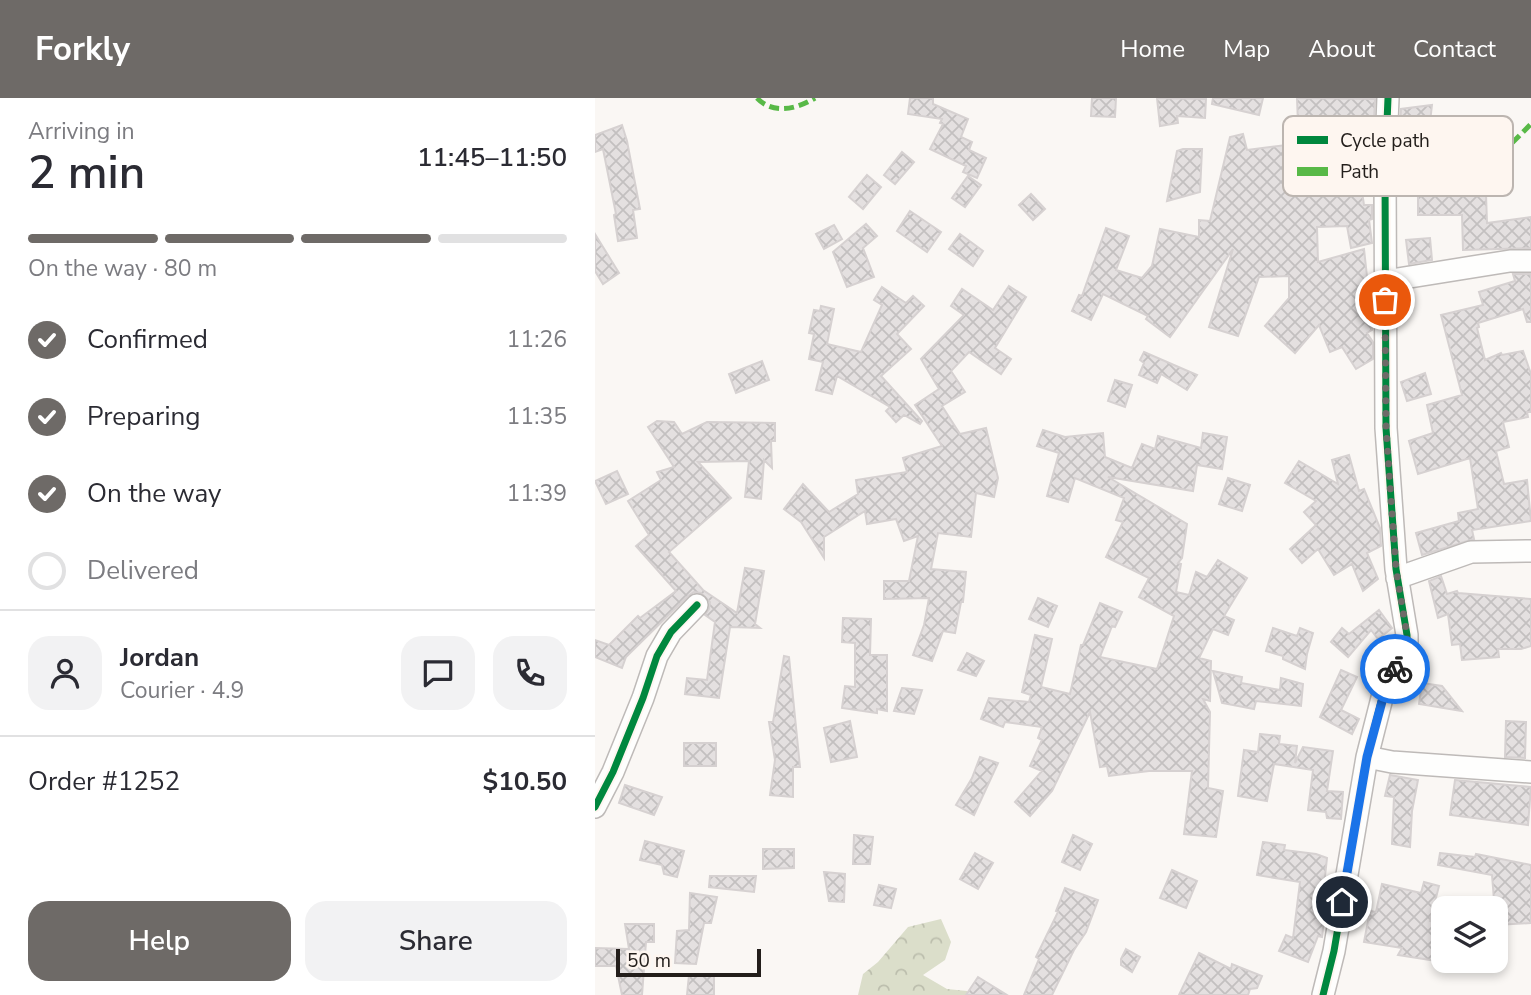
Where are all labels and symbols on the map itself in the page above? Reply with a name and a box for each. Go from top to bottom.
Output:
legend [1283,116,1513,196]
text: Cycle path [1340,128,1430,154]
text: Path [1340,159,1379,185]
pin [1355,270,1415,330]
courier [1360,634,1430,704]
pin [1312,872,1372,932]
scale bar [616,946,761,978]

